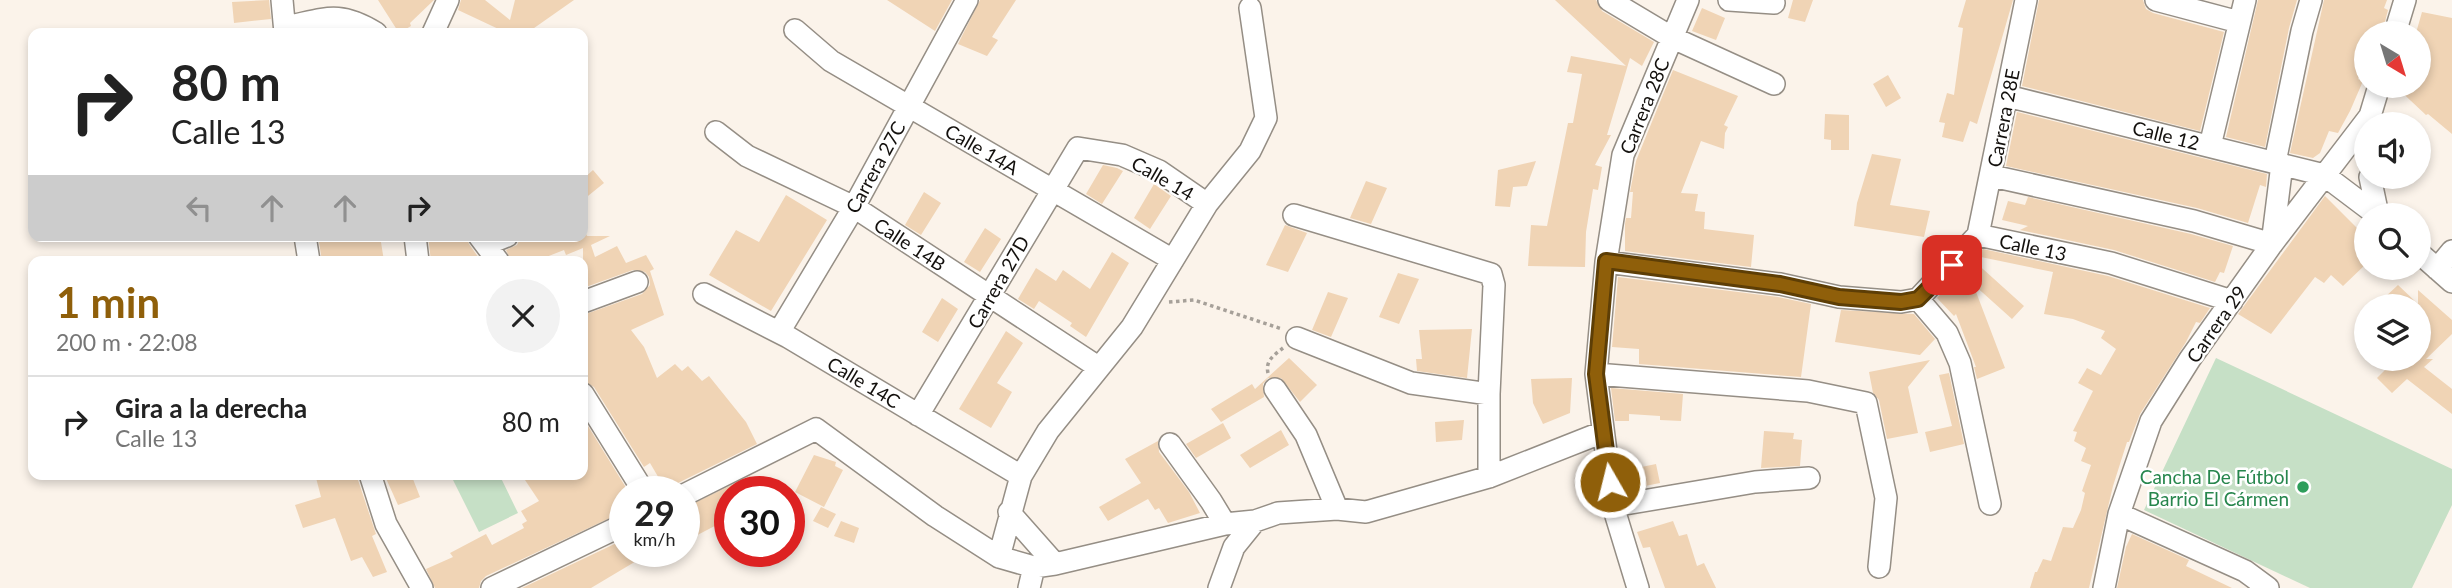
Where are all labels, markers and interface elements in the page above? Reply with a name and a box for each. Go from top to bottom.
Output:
north arrow [2354,21,2431,98]
map controls [2354,21,2431,371]
text: 80 m [171,53,281,111]
street label: Carrera 28C [1614,54,1674,157]
icon: right [56,56,147,147]
street label: Carrera 28E [1982,67,2024,169]
text: Calle 13 [171,112,286,151]
button: sound [2354,112,2431,189]
street label: Calle 12 [2130,116,2202,154]
street label: Carrera 27C [840,117,910,217]
street label: Calle 14A [941,119,1023,179]
street label: Calle 14 [1128,151,1198,205]
icon: left [180,189,218,227]
icon: ahead [253,189,291,227]
icon: ahead [326,189,364,227]
icon: right [399,189,437,227]
button: search [2354,203,2431,280]
street label: Calle 14B [870,212,950,276]
street label: Calle 13 [1997,229,2069,265]
street label: Carrera 27D [962,232,1034,332]
pin [1922,235,1982,295]
icon: arrive [1933,246,1971,284]
text: 1 min [56,277,160,327]
button: close [486,279,560,353]
street label: Carrera 29 [2181,281,2251,367]
button: layers [2354,294,2431,371]
text: 200 m · 22:08 [56,328,198,356]
street label: Calle 14C [823,351,905,413]
text: Gira a la derecha [115,392,307,424]
icon: right [56,403,94,441]
text: 80 m [502,406,560,438]
text: Calle 13 [115,424,197,452]
position arrow [1573,445,1647,519]
place label: Cancha De Fútbol Barrio El Cármen [2140,465,2289,510]
speed limit sign: 30 [714,476,805,567]
marker: Cancha De Fútbol Barrio El Cármen [2295,479,2311,495]
text: 29 [634,491,675,533]
text: km/h [633,528,676,550]

